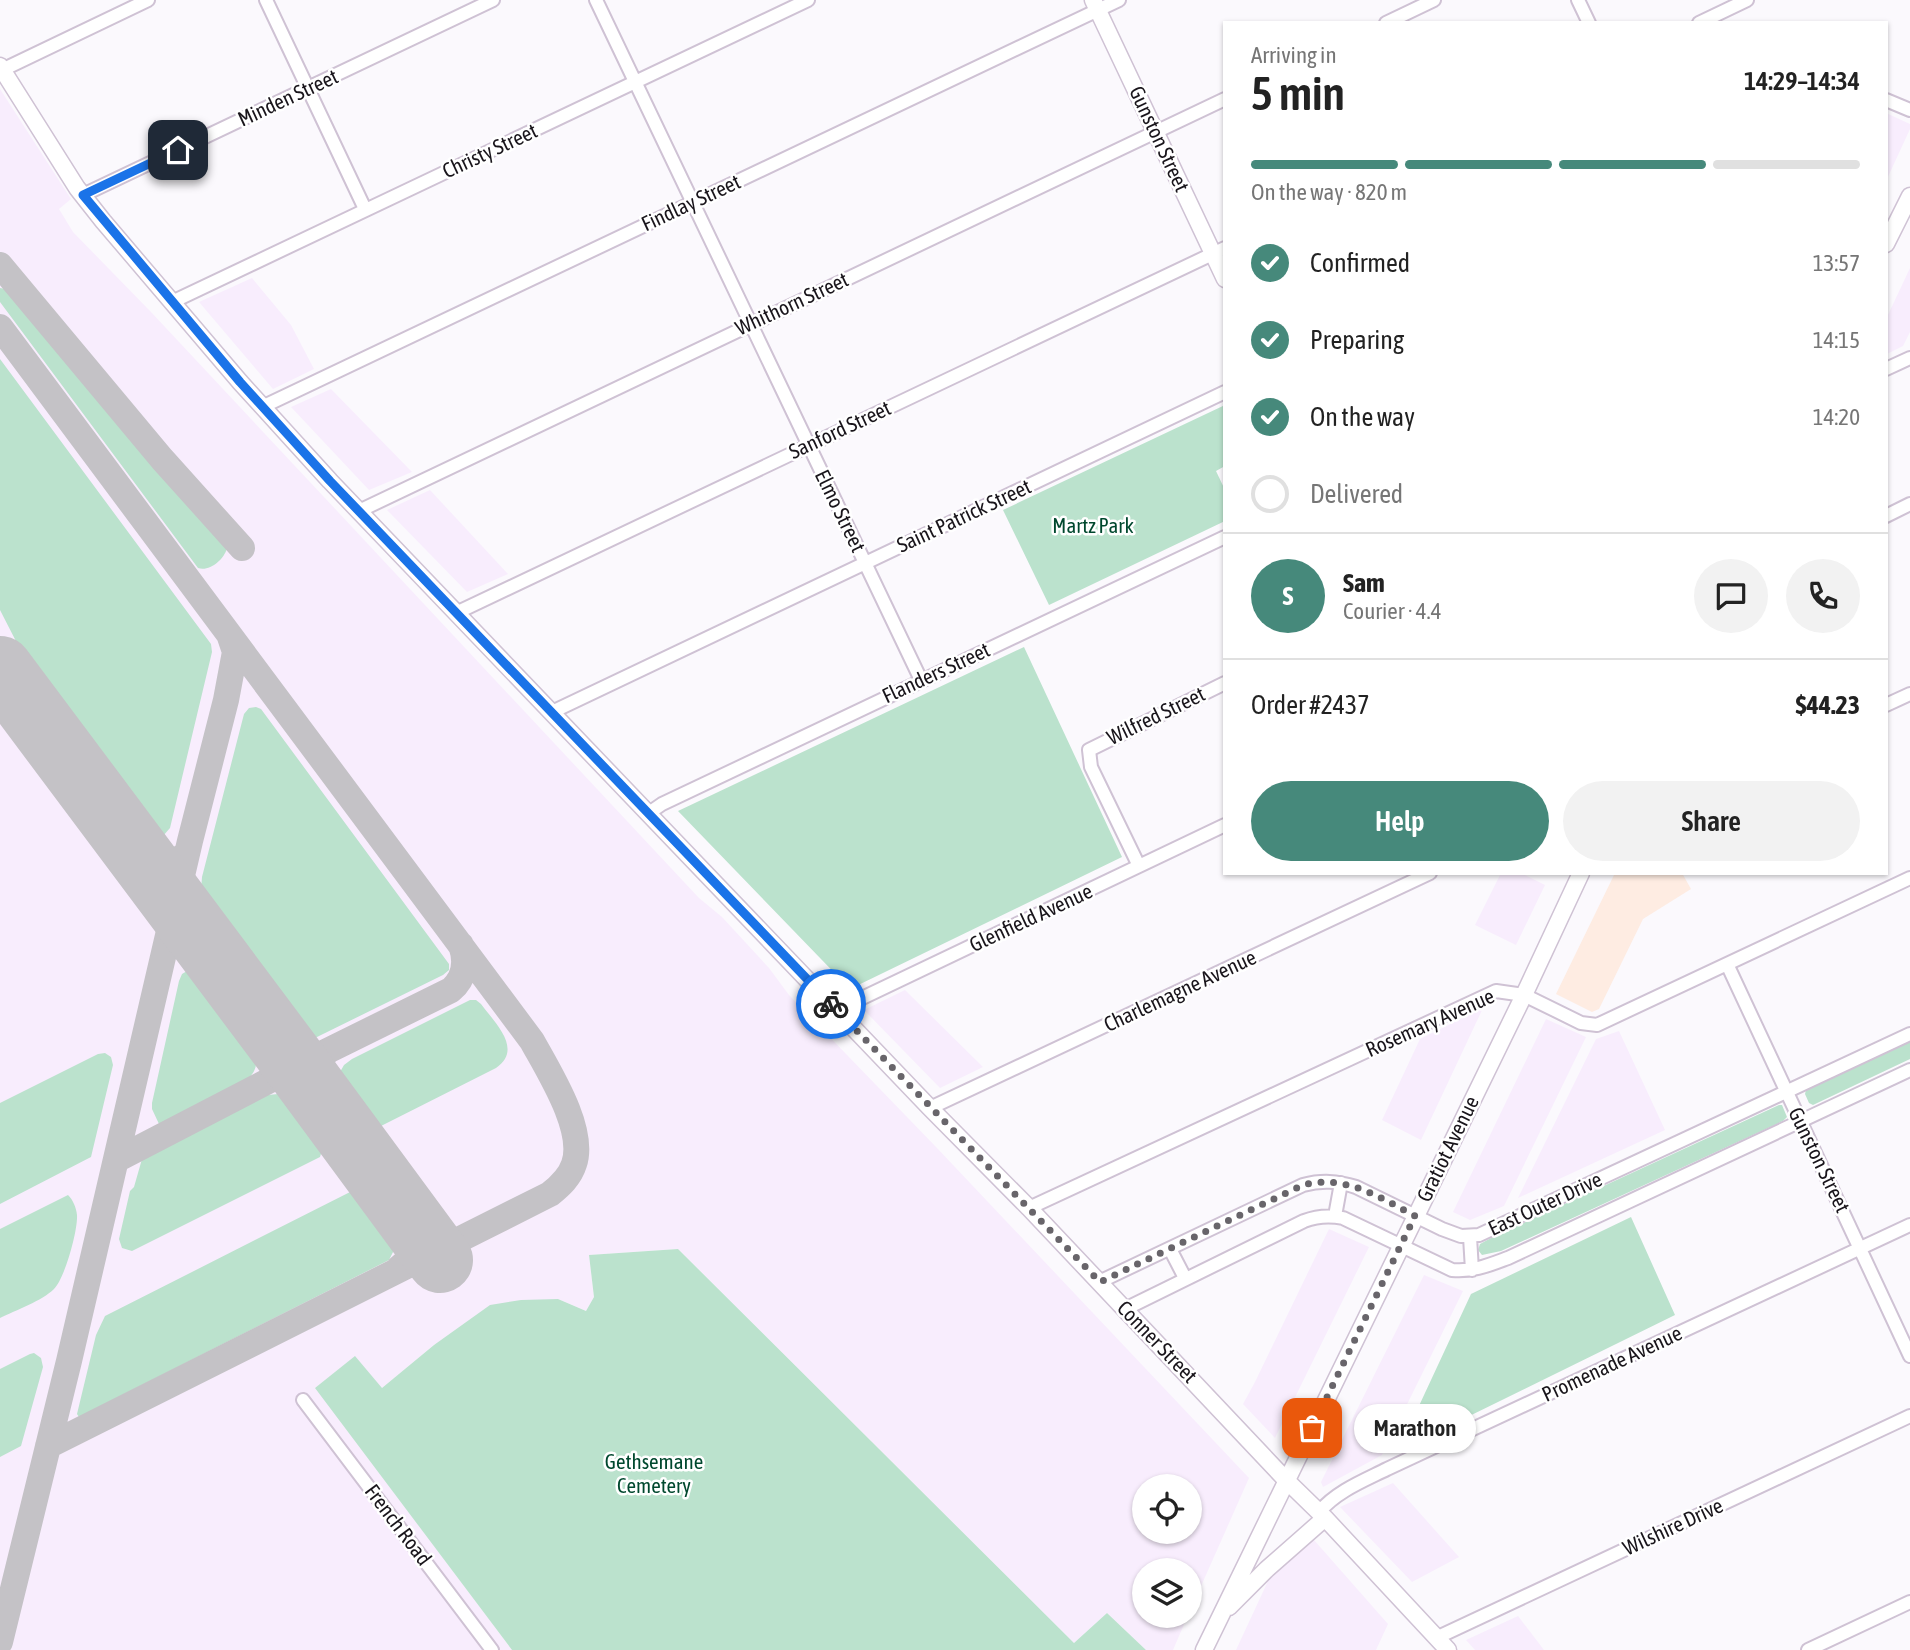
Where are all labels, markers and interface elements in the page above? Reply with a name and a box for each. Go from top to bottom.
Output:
text: Arriving in [1251,42,1337,68]
street label: Minden Street [234,63,341,131]
text: 14:29–14:34 [1744,66,1860,96]
text: 5 min [1251,67,1345,120]
street label: Gunston Street [1125,82,1195,195]
street label: Christy Street [438,118,541,182]
pin [148,120,208,180]
icon: home [159,131,197,169]
street label: Findlay Street [637,169,744,235]
text: On the way · 820 m [1251,179,1407,205]
icon: check [1251,244,1289,282]
text: Confirmed [1310,248,1410,278]
text: 13:57 [1813,250,1860,276]
street label: Whithorn Street [731,267,852,340]
icon: check [1251,321,1289,359]
text: Preparing [1310,325,1404,355]
text: 14:15 [1813,327,1860,353]
street label: Sanford Street [785,395,894,463]
icon: check [1251,398,1289,436]
text: On the way [1310,402,1415,432]
text: 14:20 [1813,404,1860,430]
street label: Elmo Street [811,466,871,556]
street label: Saint Patrick Street [893,474,1034,557]
text: Delivered [1310,479,1403,509]
park label: Martz Park [1052,513,1134,537]
button: chat [1694,559,1768,633]
button: phone [1786,559,1860,633]
text: Sam [1343,568,1385,598]
text: S [1283,581,1293,611]
text: Courier · 4.4 [1343,598,1442,624]
street label: Flanders Street [878,637,993,707]
street label: Wilfred Street [1103,681,1208,749]
text: Order #2437 [1251,690,1370,720]
text: $44.23 [1796,690,1860,720]
button: Help [1251,781,1549,861]
button: Share [1563,781,1860,861]
street label: Glenfield Avenue [965,878,1096,956]
street label: Charlemagne Avenue [1100,944,1259,1036]
courier [796,969,866,1039]
street label: Rosemary Avenue [1362,983,1498,1061]
icon: bike [812,985,850,1023]
street label: Gratiot Avenue [1411,1092,1483,1205]
street label: Gunston Street [1784,1103,1856,1216]
street label: East Outer Drive [1484,1166,1605,1240]
street label: Conner Street [1113,1295,1203,1387]
street label: Promenade Avenue [1538,1320,1685,1406]
pin [1282,1398,1342,1458]
callout: Marathon [1354,1404,1476,1452]
icon: bag [1293,1409,1331,1447]
text: Marathon [1374,1415,1456,1441]
park label: Gethsemane Cemetery [605,1449,703,1497]
map controls [1132,1474,1202,1628]
button: locate [1132,1474,1202,1544]
street label: French Road [361,1479,437,1570]
street label: Wilshire Drive [1619,1493,1726,1560]
button: layers [1132,1558,1202,1628]

